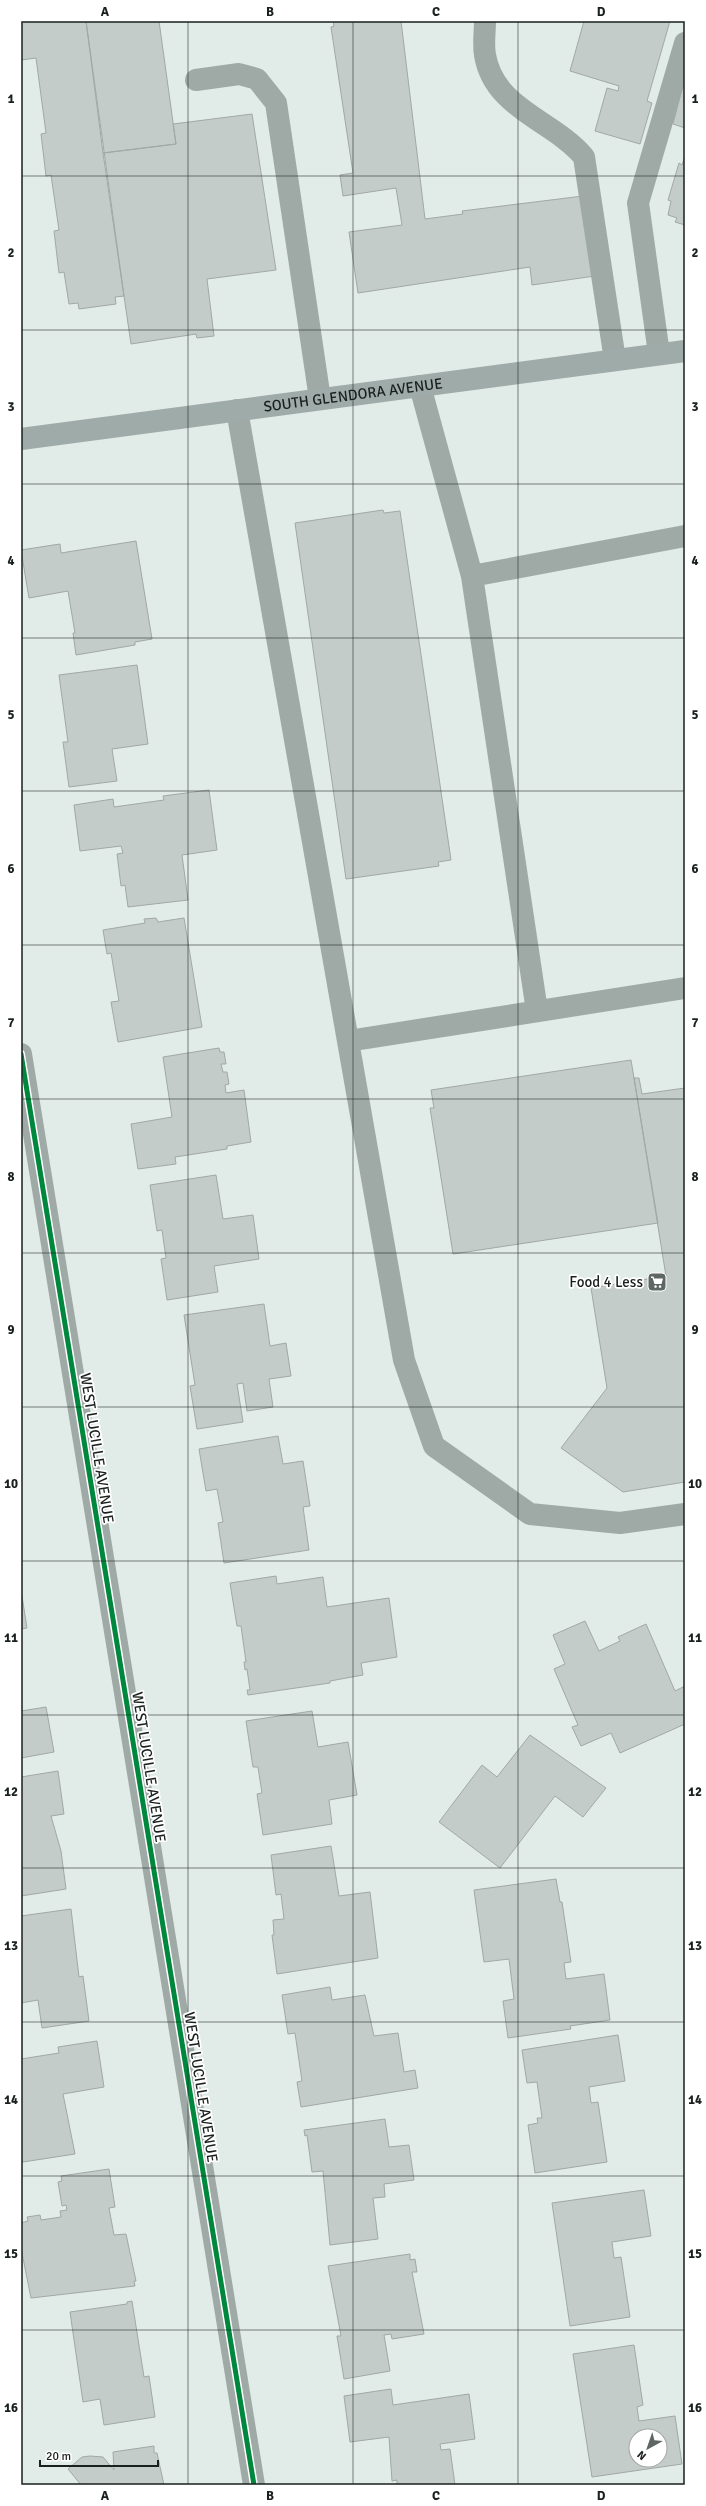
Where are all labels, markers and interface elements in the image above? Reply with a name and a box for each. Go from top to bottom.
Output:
text: A [101,4,110,20]
text: B [266,4,274,20]
text: C [432,4,440,20]
text: D [597,4,606,20]
text: 1 [7,91,15,107]
text: 1 [691,91,699,107]
text: 2 [7,245,15,261]
text: 2 [691,245,699,261]
street label: SOUTH GLENDORA AVENUE [262,374,444,416]
text: 3 [7,399,15,415]
text: 3 [691,399,699,415]
text: 4 [7,553,15,569]
text: 4 [691,553,699,569]
text: 5 [7,707,15,723]
text: 5 [691,707,699,723]
text: 6 [7,861,15,877]
text: 6 [691,861,699,877]
text: 7 [7,1015,15,1031]
text: 7 [691,1015,699,1031]
text: 8 [7,1169,15,1185]
text: 8 [691,1169,699,1185]
supermarket icon: Food 4 Less [646,1271,668,1293]
place label: Food 4 Less [569,1273,643,1291]
text: 9 [7,1322,15,1338]
text: 9 [691,1322,699,1338]
street label: WEST LUCILLE AVENUE [76,1372,118,1524]
text: 10 [4,1476,18,1492]
text: 10 [688,1476,702,1492]
text: 11 [4,1630,18,1646]
text: 11 [688,1630,702,1646]
street label: WEST LUCILLE AVENUE [128,1691,170,1843]
text: 12 [4,1784,18,1800]
text: 12 [688,1784,702,1800]
text: 13 [4,1938,18,1954]
text: 13 [688,1938,702,1954]
street label: WEST LUCILLE AVENUE [180,2011,222,2163]
text: 14 [4,2092,18,2108]
text: 14 [688,2092,702,2108]
text: 15 [4,2246,18,2262]
text: 15 [688,2246,702,2262]
text: 16 [4,2400,18,2416]
text: 16 [688,2400,702,2416]
north arrow [628,2428,668,2468]
scale bar [40,2442,158,2468]
text: N [635,2448,649,2463]
text: 20 m [46,2449,71,2464]
text: A [101,2488,110,2504]
text: B [266,2488,274,2504]
text: C [432,2488,440,2504]
text: D [597,2488,606,2504]

